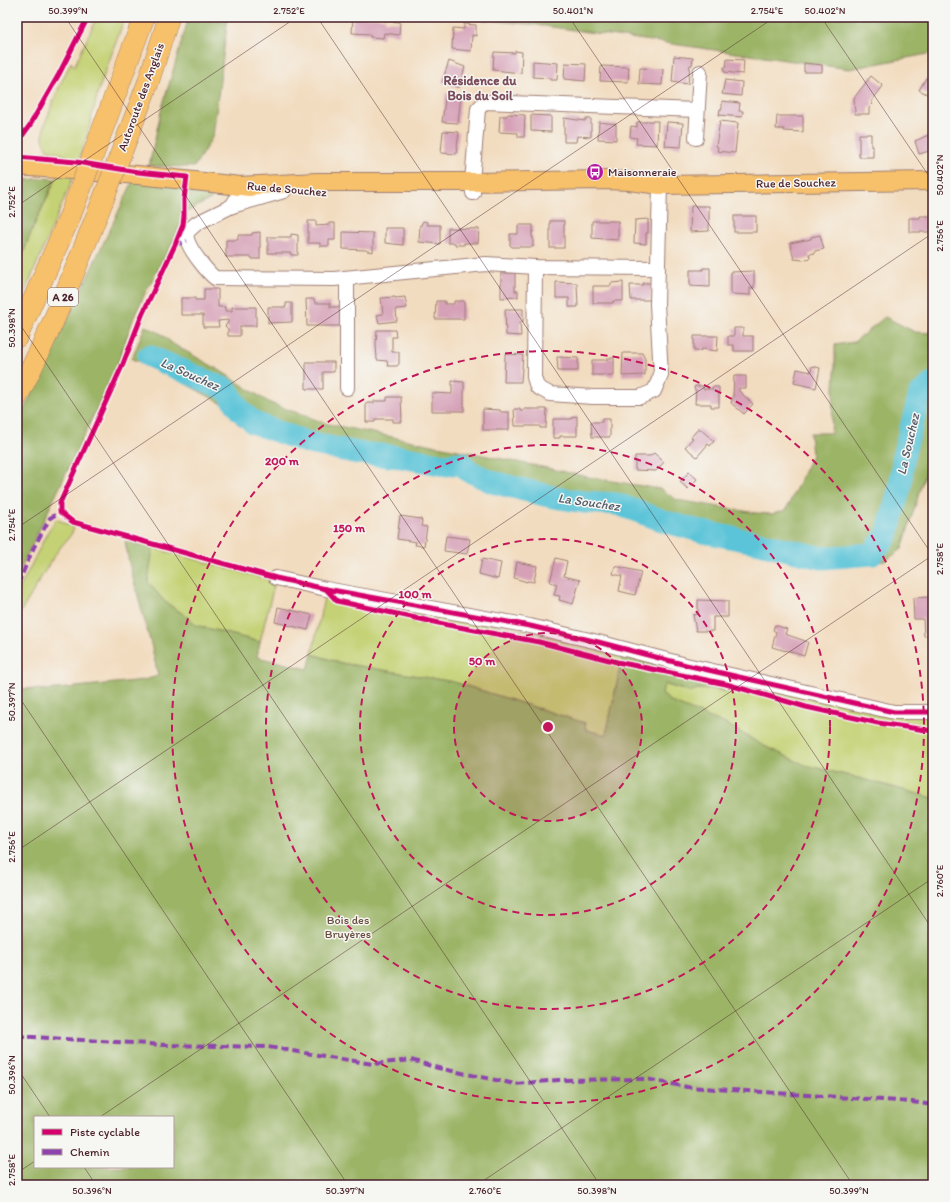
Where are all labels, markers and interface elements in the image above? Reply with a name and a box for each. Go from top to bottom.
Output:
text: 50.399°N [48,4,88,17]
text: 2.752°E [273,4,305,17]
text: 50.401°N [553,4,593,17]
text: 2.754°E [751,4,784,17]
text: 50.402°N [805,4,846,17]
street label: Autoroute des Anglais [115,41,167,153]
district label: Résidence du Bois du Soil [443,73,517,103]
text: 50.402°N [933,154,946,196]
bus stop icon: Maisonneraie [585,162,605,182]
place label: Maisonneraie [608,165,677,179]
street label: Rue de Souchez [756,175,837,191]
street label: Rue de Souchez [247,179,328,199]
text: 2.752°E [5,186,18,218]
text: 2.756°E [933,220,946,252]
road number: A 26 [48,288,78,306]
text: 50.398°N [5,308,18,348]
water label: La Souchez [158,354,222,394]
water label: La Souchez [894,411,923,476]
text: 200 m [265,454,300,468]
water label: La Souchez [557,490,622,514]
text: 2.754°E [5,508,18,541]
text: 150 m [333,521,366,535]
text: 2.758°E [933,543,946,575]
text: 100 m [398,587,432,601]
text: 50 m [469,654,496,668]
text: 50.397°N [5,682,18,722]
centre of rings [541,720,555,734]
text: 2.756°E [5,831,18,863]
text: 2.760°E [933,864,946,897]
park label: Bois des Bruyères [325,913,371,941]
text: 50.396°N [5,1055,18,1095]
legend [34,1116,174,1168]
text: Piste cyclable [70,1125,140,1139]
text: Chemin [70,1145,110,1159]
text: 2.758°E [5,1154,18,1186]
text: 50.396°N [72,1184,112,1197]
text: 50.397°N [325,1184,365,1197]
text: 2.760°E [469,1184,502,1197]
text: 50.398°N [577,1184,617,1197]
text: 50.399°N [829,1184,869,1197]

